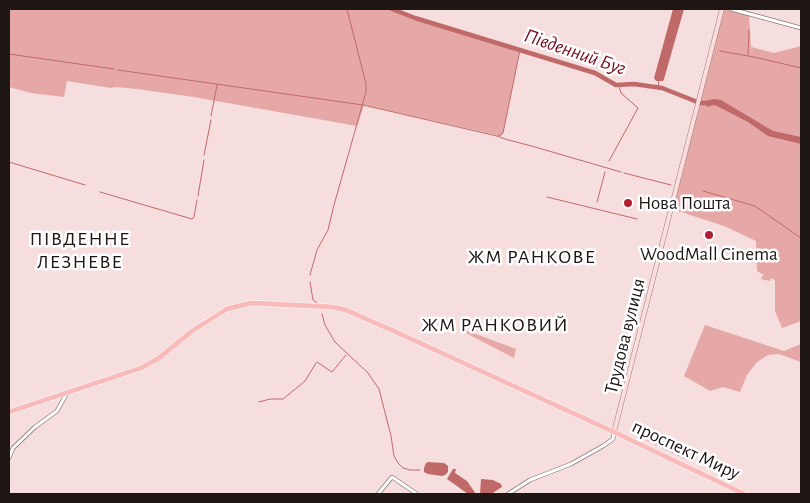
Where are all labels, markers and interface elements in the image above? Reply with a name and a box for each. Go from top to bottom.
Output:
water label: Південний Буг [521,23,629,81]
place label: Нова Пошта [638,192,731,214]
marker: Нова Пошта [622,197,634,209]
district label: ПІВДЕННЕ ЛЕЗНЕВЕ [29,227,131,274]
marker: WoodMall Cinema [703,229,715,241]
place label: WoodMall Cinema [640,243,778,265]
district label: ЖМ РАНКОВЕ [467,245,597,269]
street label: Трудова вулиця [600,276,650,396]
district label: ЖМ РАНКОВИЙ [420,313,570,337]
street label: проспект Миру [628,415,744,485]

